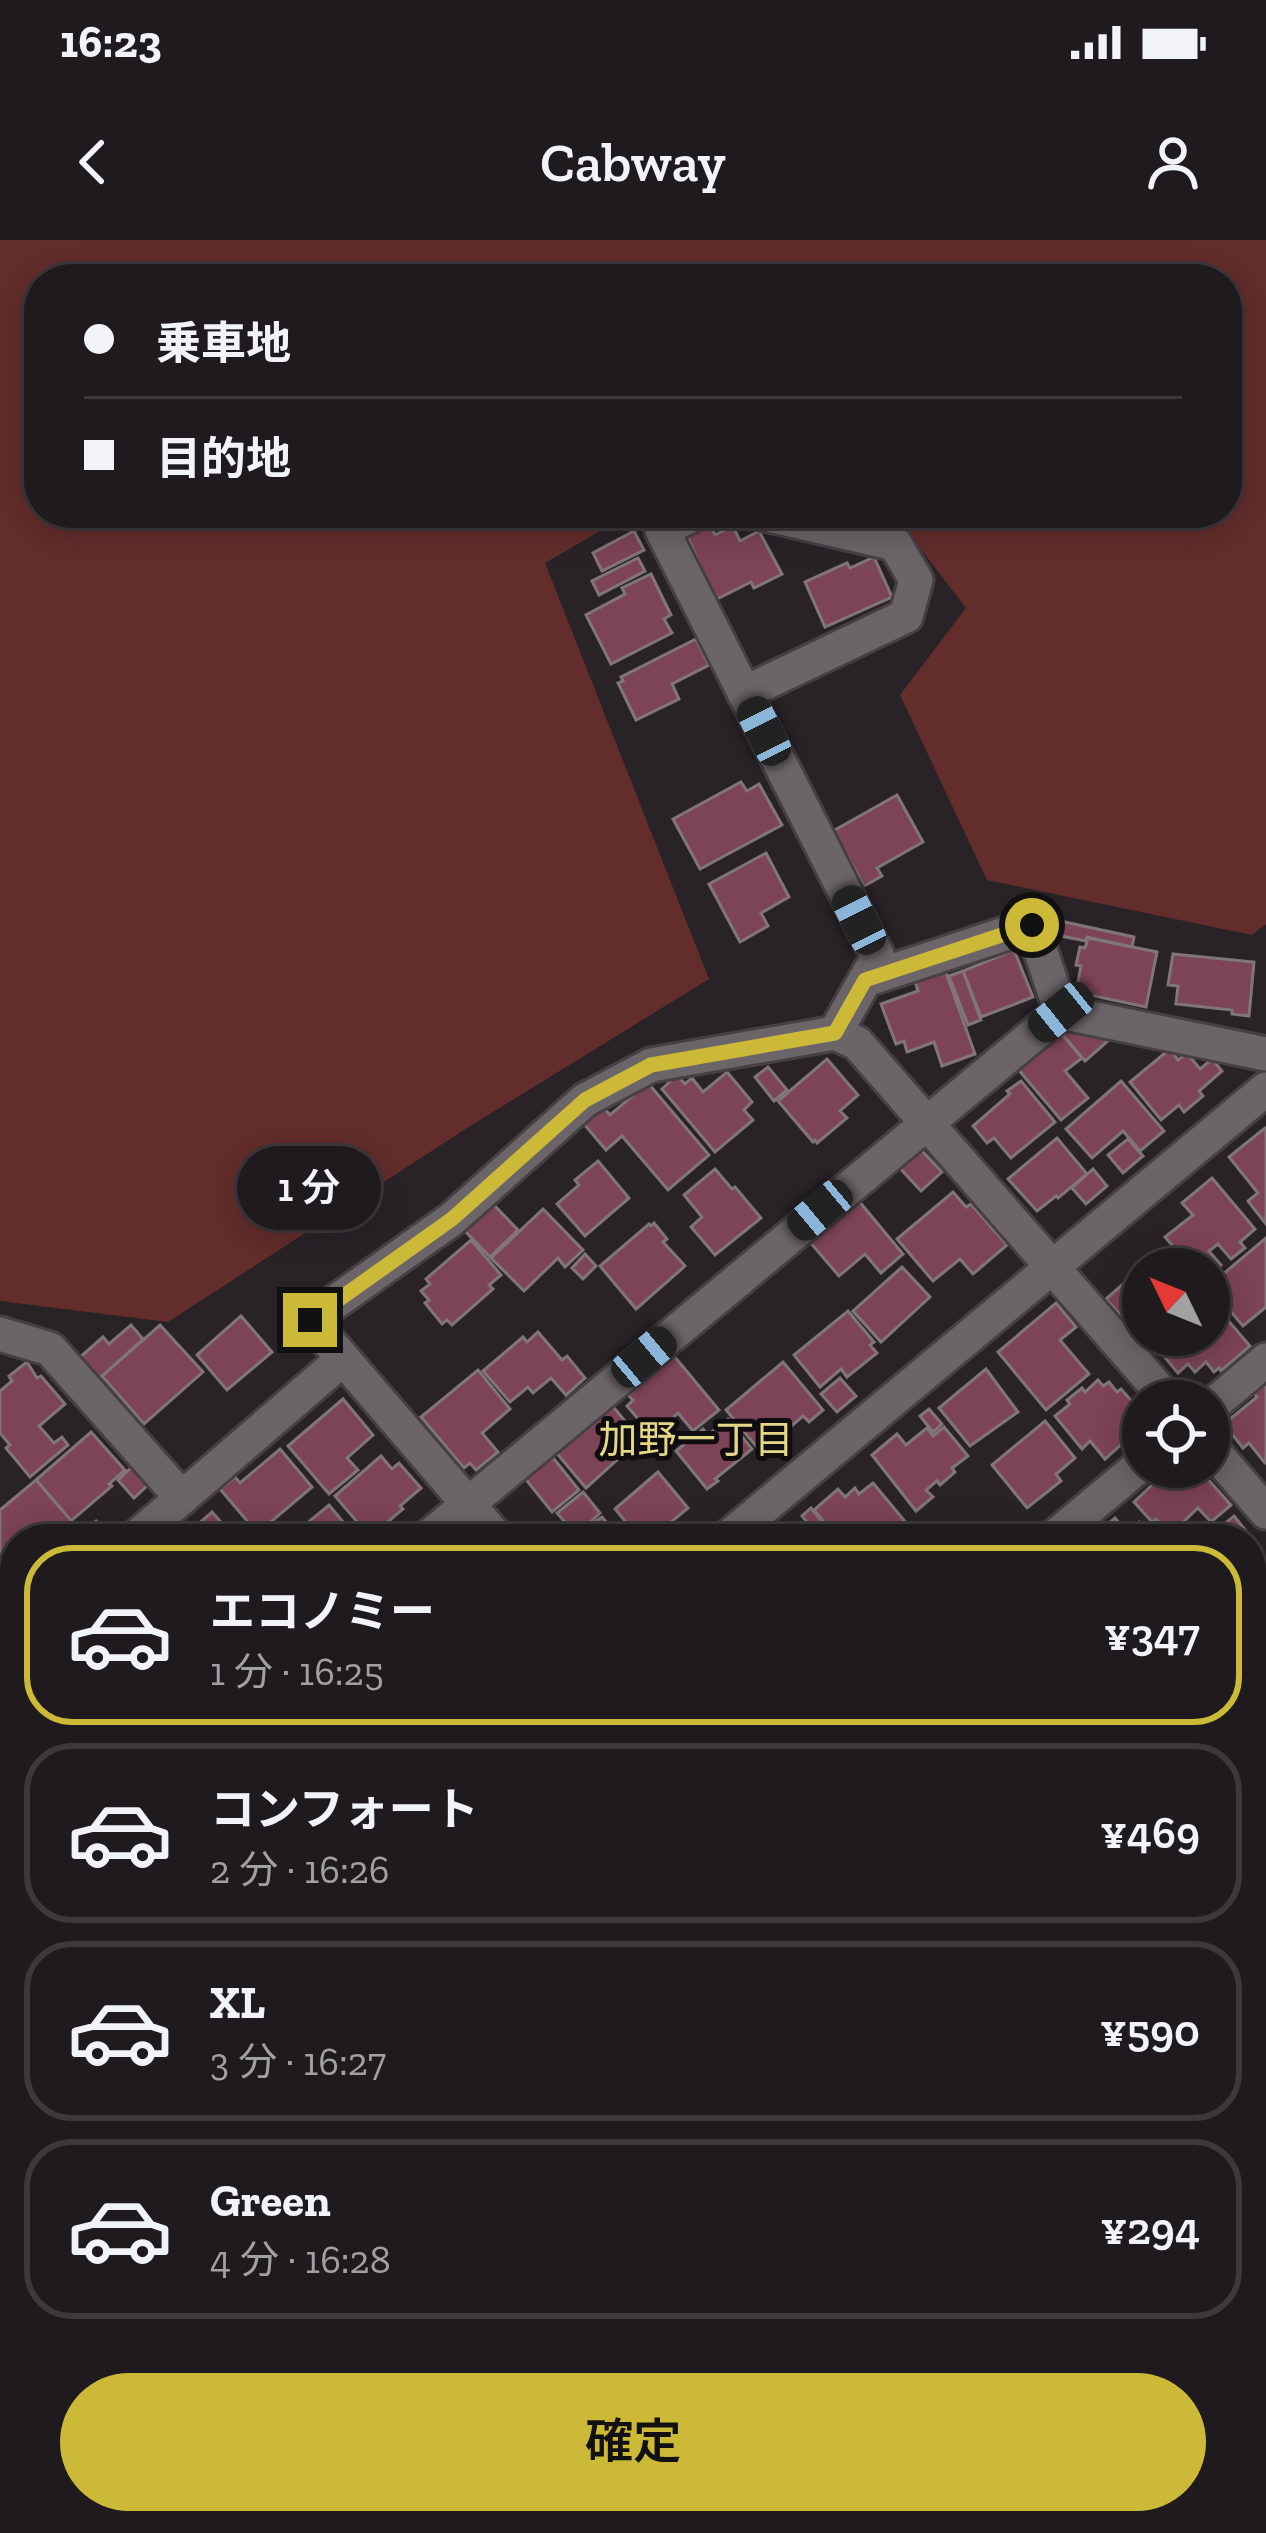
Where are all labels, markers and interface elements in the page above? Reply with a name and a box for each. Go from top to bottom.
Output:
text: 16:23 [60,15,162,69]
icon: back [60,129,126,195]
icon: person [1140,129,1206,195]
text: Cabway [540,130,726,195]
text: 乗車地 [156,317,291,371]
text: 目的地 [156,432,291,486]
car [732,691,796,771]
car [827,880,891,960]
route start [1005,898,1059,952]
car [1022,975,1100,1049]
callout: 1 分 [238,1146,382,1230]
text: 1 分 [278,1164,340,1211]
car [781,1173,859,1247]
north arrow [1122,1248,1230,1356]
map controls [1122,1248,1230,1488]
route end [283,1293,337,1347]
car [605,1320,683,1394]
button: locate [1122,1380,1230,1488]
district label: 加野一丁目 [598,1416,794,1463]
icon: car [66,1581,174,1689]
text: エコノミー [210,1585,435,1639]
text: ¥347 [1104,1608,1200,1662]
text: 1 分 · 16:25 [210,1648,384,1695]
icon: car [66,1779,174,1887]
text: コンフォート [210,1783,479,1837]
text: ¥469 [1100,1806,1200,1860]
text: 2 分 · 16:26 [210,1846,389,1893]
text: XL [210,1976,265,2030]
icon: car [66,1977,174,2085]
text: ¥590 [1100,2004,1200,2058]
text: 3 分 · 16:27 [210,2038,386,2085]
text: Green [210,2174,331,2228]
icon: car [66,2175,174,2283]
text: ¥294 [1100,2202,1200,2256]
text: 4 分 · 16:28 [210,2236,391,2283]
button: 確定 [60,2373,1206,2511]

